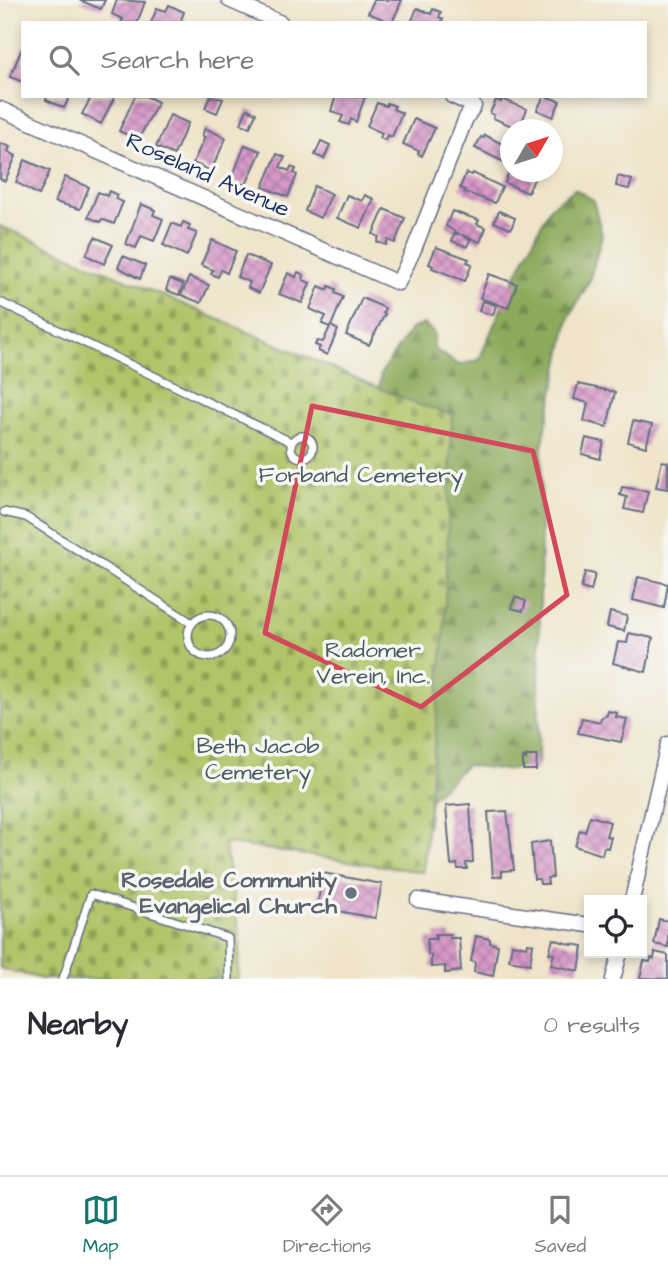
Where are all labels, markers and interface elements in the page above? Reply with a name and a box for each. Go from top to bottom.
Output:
search box [21,21,647,98]
icon: search [45,41,83,79]
text: Search here [101,42,254,78]
north arrow [500,119,563,182]
street label: Roseland Avenue [121,125,295,225]
park label: Forband Cemetery [259,459,464,492]
park label: Radomer Verein, Inc. [316,634,430,692]
park label: Beth Jacob Cemetery [197,730,320,789]
place label: Rosedale Community Evangelical Church [121,864,338,923]
marker: Rosedale Community Evangelical Church [343,885,359,901]
map controls [584,895,647,958]
button: locate [584,895,647,958]
text: Nearby [28,1004,128,1046]
text: 0 results [543,1009,640,1041]
tab: Map [82,1191,120,1260]
tab: Directions [283,1191,371,1260]
tab: Saved [535,1191,586,1260]

